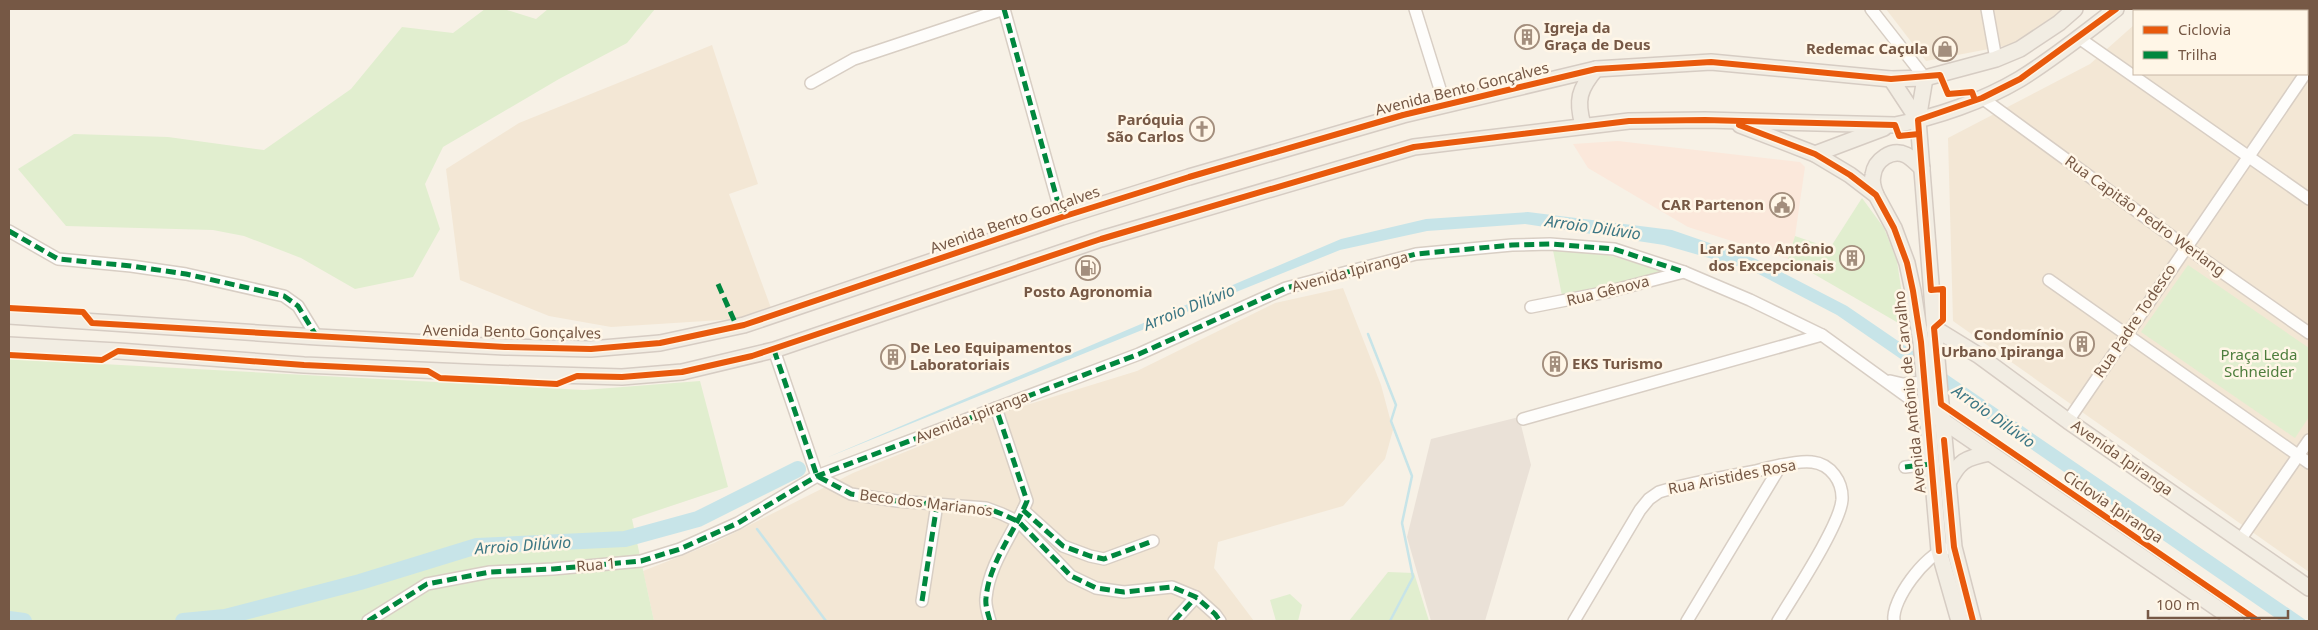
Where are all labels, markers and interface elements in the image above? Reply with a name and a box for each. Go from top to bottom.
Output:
legend [2133,10,2308,75]
place label: Igreja da Graça de Deus [1544,17,1650,54]
text: Ciclovia [2178,19,2231,39]
building icon: Igreja da Graça de Deus [1514,24,1540,50]
shop icon: Redemac Caçula [1932,36,1958,62]
place label: Redemac Caçula [1806,38,1928,58]
text: Trilha [2178,44,2217,64]
street label: Avenida Bento Gonçalves [1373,57,1551,119]
place label: Paróquia São Carlos [1107,109,1184,146]
church icon: Paróquia São Carlos [1189,116,1215,142]
street label: Rua Capitão Pedro Werlang [2061,150,2230,280]
street label: Avenida Bento Gonçalves [927,181,1102,258]
public building icon: CAR Partenon [1769,192,1795,218]
place label: CAR Partenon [1661,194,1764,214]
water label: Arroio Dilúvio [1543,209,1642,245]
place label: Lar Santo Antônio dos Excepcionais [1700,238,1834,275]
building icon: Lar Santo Antônio dos Excepcionais [1839,245,1865,271]
street label: Avenida Ipiranga [1289,246,1410,296]
fuel station icon: Posto Agronomia [1075,255,1101,281]
street label: Rua Padre Todesco [2089,260,2180,381]
street label: Rua Gênova [1564,270,1651,310]
water label: Arroio Dilúvio [1139,279,1238,336]
place label: Posto Agronomia [1024,281,1152,301]
street label: Avenida Antônio de Carvalho [1888,290,1930,494]
street label: Avenida Bento Gonçalves [423,319,601,343]
place label: Condomínio Urbano Ipiranga [1941,324,2064,361]
building icon: Condomínio Urbano Ipiranga [2069,331,2095,357]
place label: De Leo Equipamentos Laboratoriais [910,337,1072,374]
building icon: De Leo Equipamentos Laboratoriais [880,344,906,370]
park label: Praça Leda Schneider [2221,344,2297,381]
building icon: EKS Turismo [1542,351,1568,377]
place label: EKS Turismo [1572,353,1663,373]
water label: Arroio Dilúvio [1947,379,2040,453]
street label: Avenida Ipiranga [912,385,1031,447]
street label: Avenida Ipiranga [2068,415,2177,500]
street label: Rua Aristides Rosa [1666,454,1797,498]
street label: Ciclovia Ipiranga [2060,465,2167,547]
street label: Beco dos Marianos [858,484,994,520]
water label: Arroio Dilúvio [473,531,572,559]
street label: Rua 1 [575,552,616,576]
scale bar [2148,588,2288,620]
text: 100 m [2156,594,2200,614]

